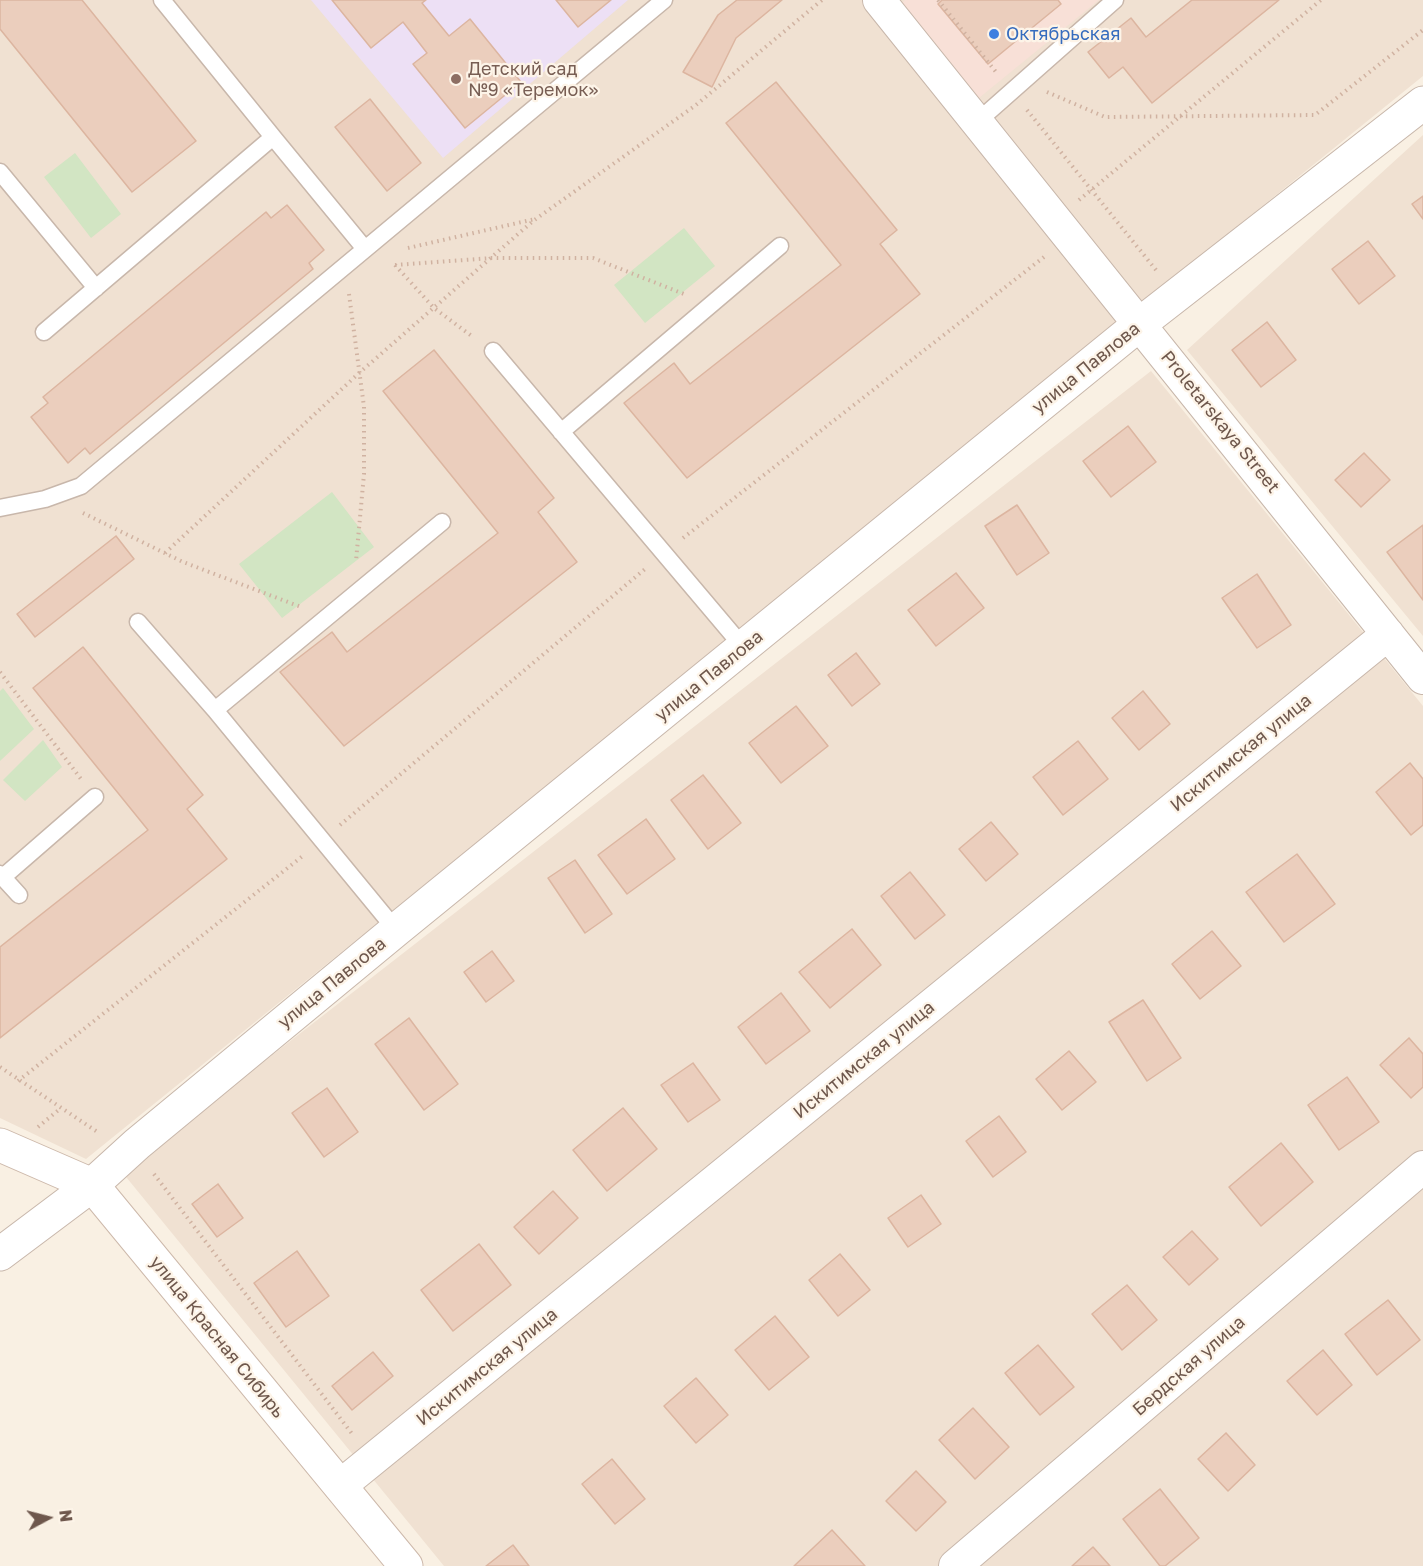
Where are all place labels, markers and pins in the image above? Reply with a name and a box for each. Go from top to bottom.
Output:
place label: Октябрьская [1006,23,1120,45]
marker: Октябрьская [987,27,1001,41]
place label: Детский сад №9 «Теремок» [468,58,598,100]
marker: Детский сад №9 «Теремок» [449,72,463,86]

